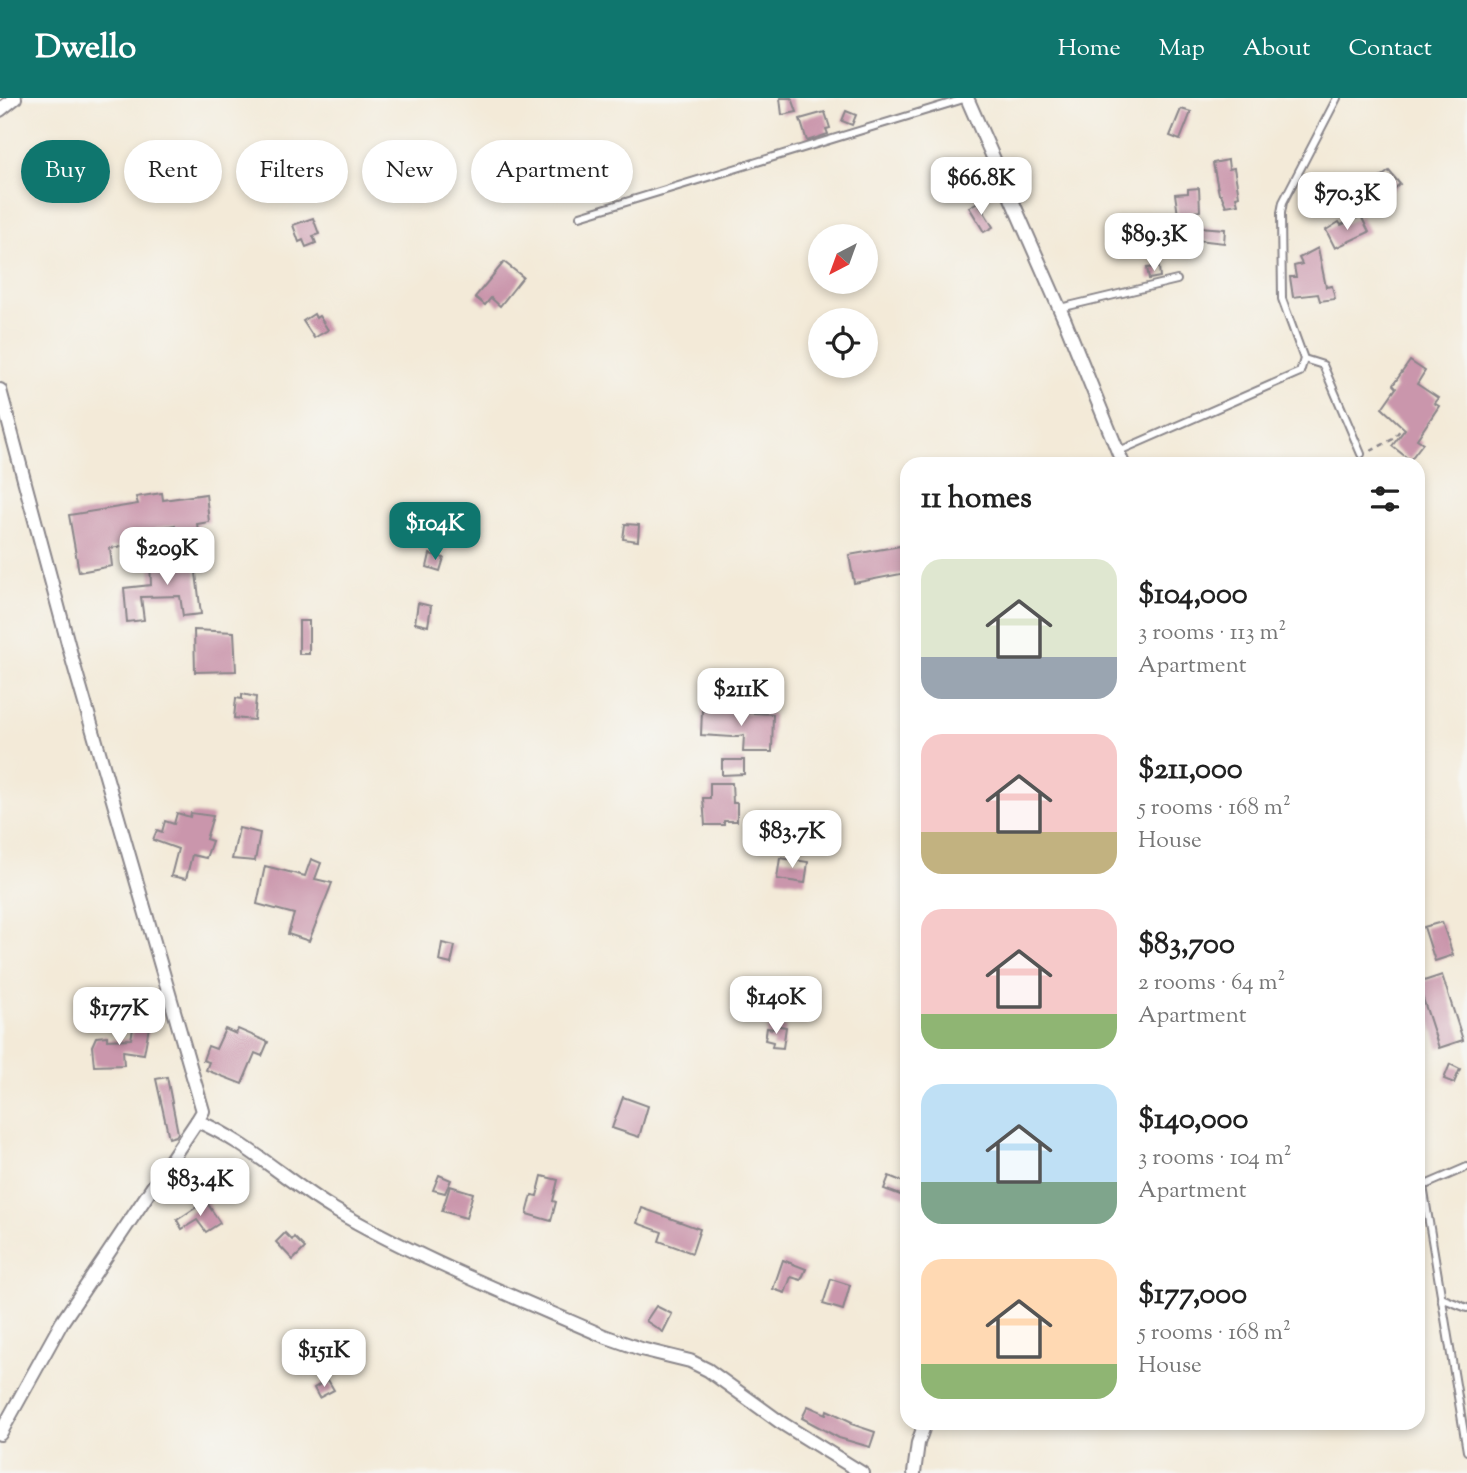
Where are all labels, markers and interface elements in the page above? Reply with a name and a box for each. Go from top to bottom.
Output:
text: Dwello [35,25,136,73]
text: Home [1058,32,1121,66]
text: Map [1159,32,1205,66]
text: About [1243,32,1310,66]
text: Contact [1348,32,1432,66]
chip: Buy [21,140,110,203]
chip: Rent [124,140,222,203]
chip: Filters [236,140,348,203]
chip: New [362,140,457,203]
chip: Apartment [471,140,633,203]
pin: $66.8K [924,158,1038,217]
text: $66.8K [947,163,1015,196]
pin: $70.3K [1290,172,1404,232]
text: $70.3K [1314,178,1380,211]
pin: $89.3K [1097,214,1211,273]
text: $89.3K [1121,219,1187,252]
north arrow [808,224,878,294]
map controls [808,224,878,378]
button: locate [808,308,878,378]
text: 11 homes [921,478,1032,521]
icon: filters [1366,480,1404,518]
pin: $104K [386,503,484,562]
text: $104K [405,508,465,541]
pin: $209K [118,528,216,587]
text: $209K [135,533,199,566]
text: $104,000 [1138,574,1248,617]
icon: home [977,587,1061,671]
text: 3 rooms · 113 m² [1138,617,1286,650]
text: Apartment [1138,650,1247,683]
pin: $211K [692,668,790,728]
text: $211K [713,674,769,707]
text: $211,000 [1138,749,1243,792]
icon: home [977,762,1061,846]
text: 5 rooms · 168 m² [1138,792,1291,825]
pin: $83.7K [735,810,849,870]
text: $83.7K [758,816,826,849]
text: House [1138,825,1202,858]
text: $83,700 [1138,924,1235,967]
icon: home [977,937,1061,1021]
text: 2 rooms · 64 m² [1138,967,1285,1000]
pin: $140K [727,976,825,1036]
text: $140K [746,982,806,1015]
pin: $177K [70,988,168,1047]
text: $177K [89,993,149,1026]
text: Apartment [1138,1000,1247,1033]
text: $140,000 [1138,1099,1248,1142]
icon: home [977,1112,1061,1196]
text: 3 rooms · 104 m² [1138,1142,1292,1175]
pin: $83.4K [143,1158,257,1218]
text: $83.4K [166,1164,234,1197]
text: Apartment [1138,1175,1247,1208]
text: $177,000 [1138,1274,1247,1317]
icon: home [977,1287,1061,1371]
text: 5 rooms · 168 m² [1138,1317,1291,1350]
pin: $151K [275,1330,373,1389]
text: $151K [298,1335,350,1368]
text: House [1138,1350,1202,1383]

